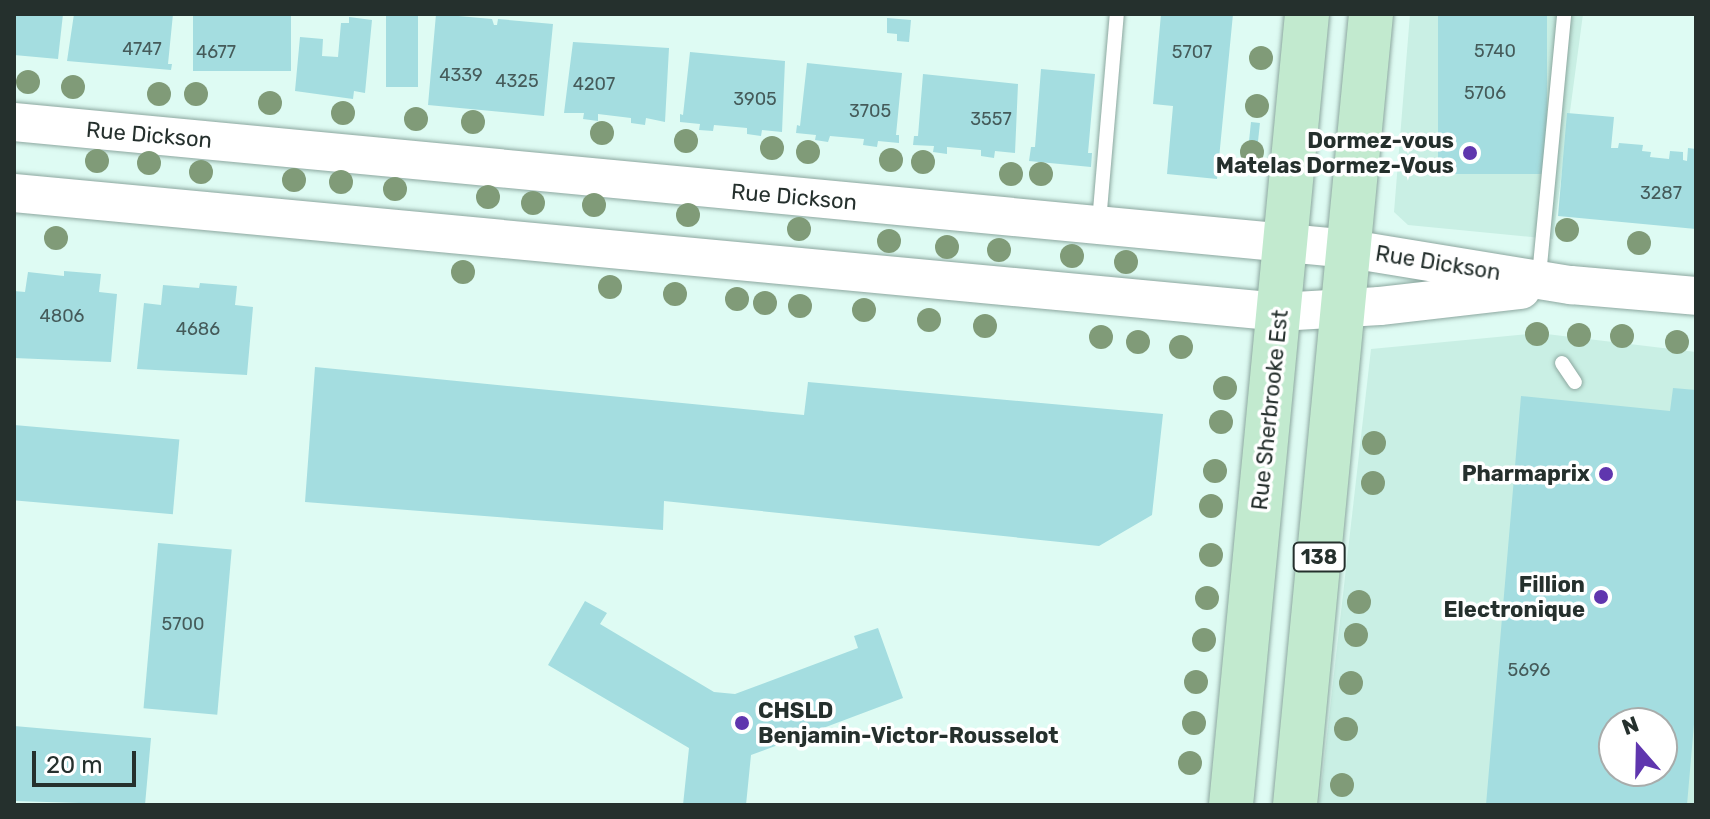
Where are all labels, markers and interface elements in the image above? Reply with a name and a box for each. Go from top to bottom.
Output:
house number: 4747 [122,38,162,60]
house number: 5740 [1474,40,1516,62]
house number: 4677 [196,41,236,63]
house number: 5707 [1172,41,1212,63]
house number: 4339 [439,64,483,86]
house number: 4325 [495,70,539,92]
house number: 4207 [573,73,615,95]
house number: 5706 [1464,82,1506,104]
house number: 3905 [733,88,777,110]
house number: 3705 [849,100,891,122]
house number: 3557 [970,108,1012,130]
street label: Rue Dickson [85,116,213,154]
place label: Dormez-vous Matelas Dormez-Vous [1216,127,1454,178]
marker: Dormez-vous Matelas Dormez-Vous [1461,144,1479,162]
street label: Rue Dickson [730,178,858,216]
house number: 3287 [1640,182,1682,204]
street label: Rue Dickson [1374,240,1502,286]
house number: 4806 [40,305,84,327]
street label: Rue Sherbrooke Est [1246,309,1294,511]
house number: 4686 [176,318,220,340]
place label: Pharmaprix [1462,461,1590,487]
marker: Pharmaprix [1597,465,1615,483]
road number: 138 [1291,541,1347,573]
place label: Fillion Electronique [1444,571,1585,622]
marker: Fillion Electronique [1592,588,1610,606]
house number: 5700 [162,613,204,635]
house number: 5696 [1508,659,1550,681]
place label: CHSLD Benjamin-Victor-Rousselot [758,697,1059,748]
north arrow [1598,707,1678,787]
text: N [1618,710,1642,741]
marker: CHSLD Benjamin-Victor-Rousselot [733,714,751,732]
scale bar [36,735,140,785]
text: 20 m [46,751,103,779]

